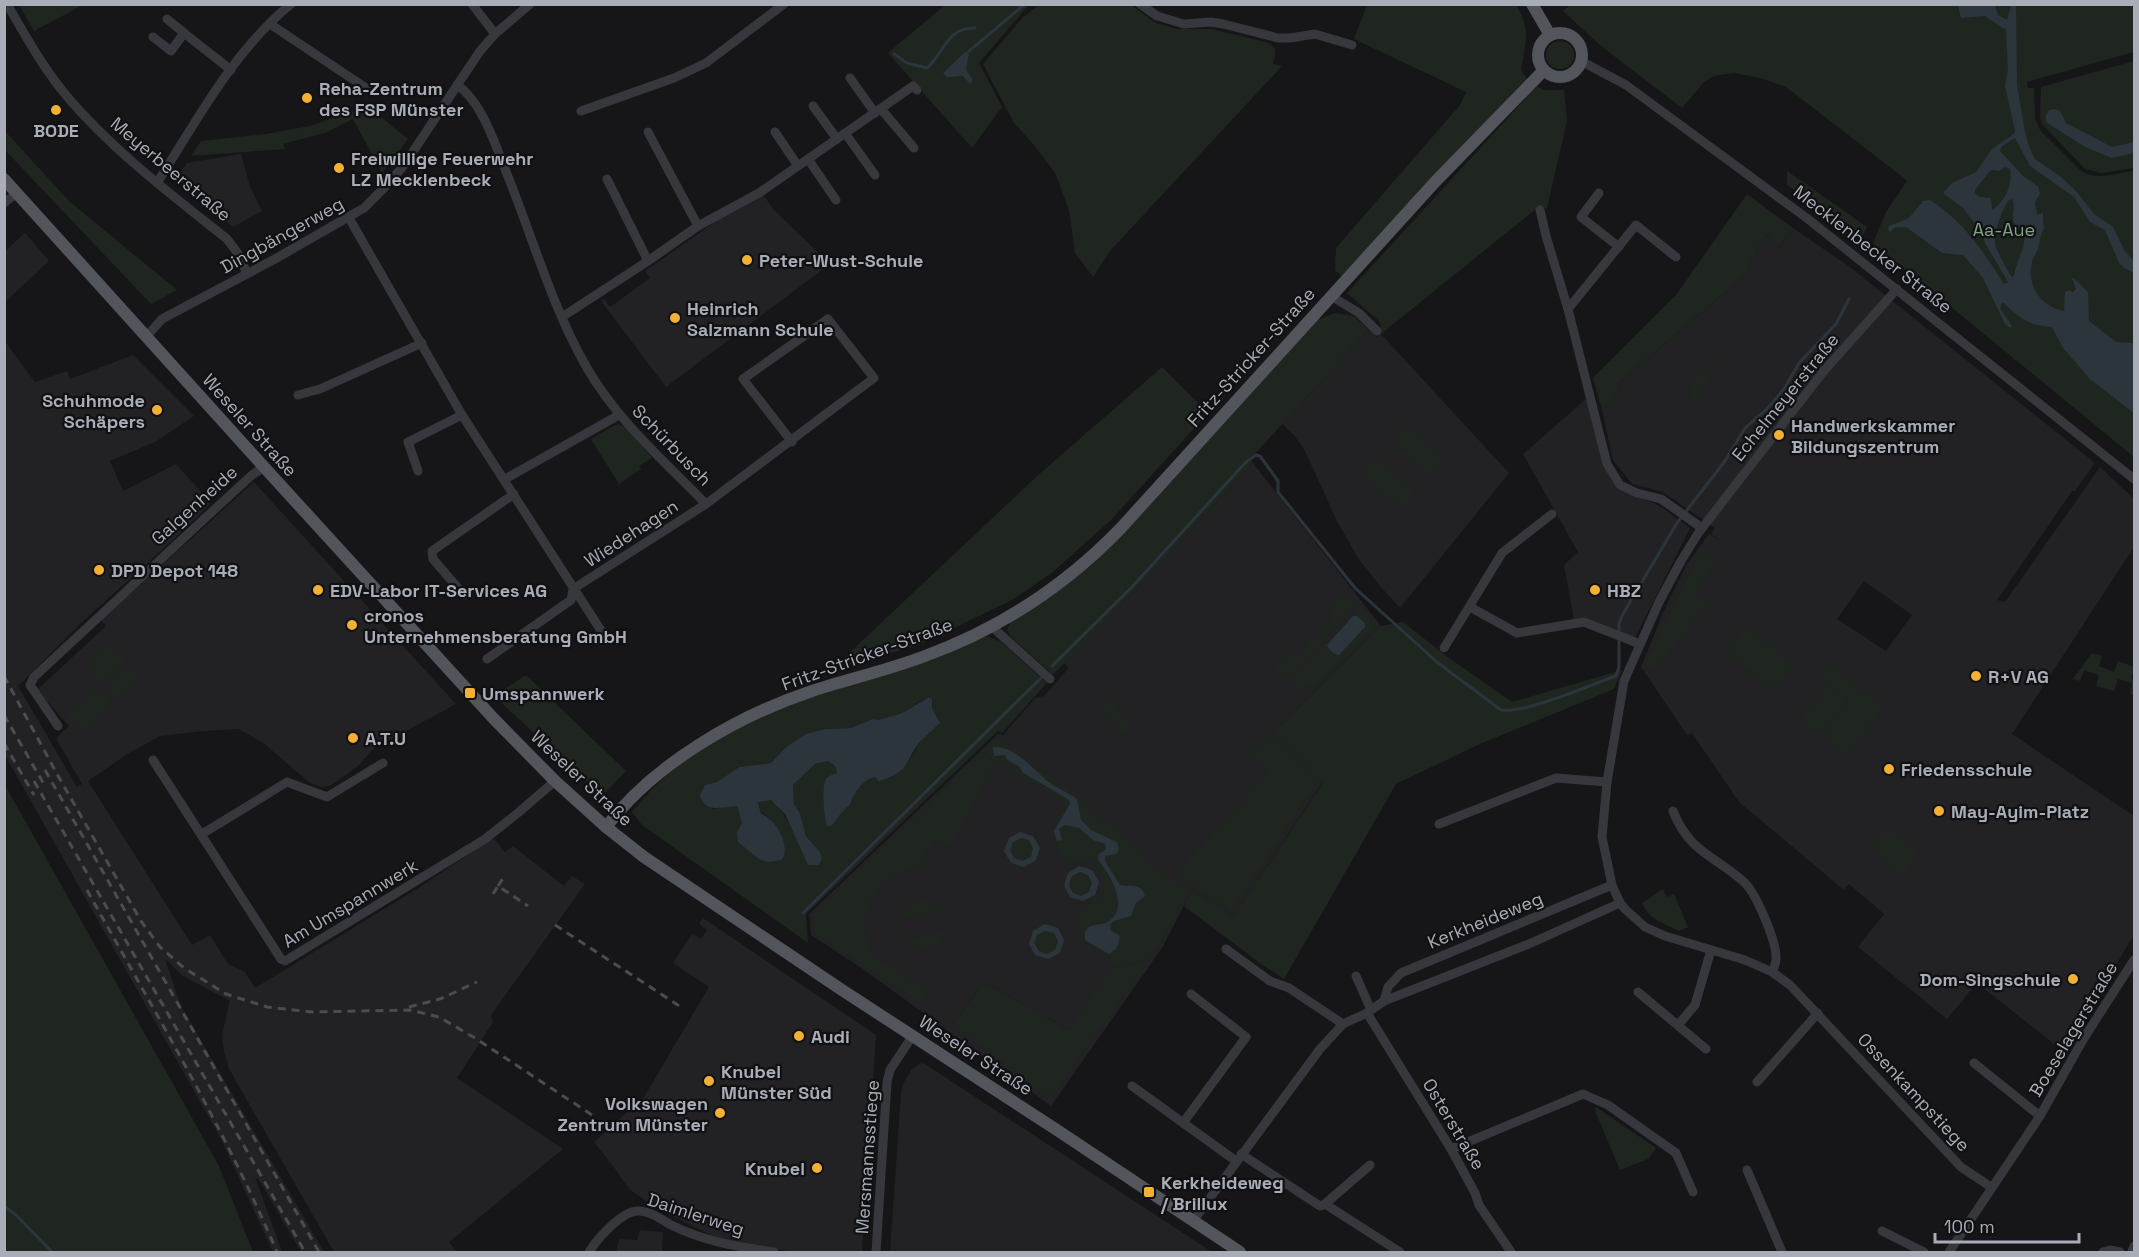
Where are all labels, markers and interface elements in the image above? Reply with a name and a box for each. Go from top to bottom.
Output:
place label: Reha-Zentrum des FSP Münster [319,77,464,121]
marker: Reha-Zentrum des FSP Münster [300,91,314,105]
marker: BODE [49,103,63,117]
street label: Meyerbeerstraße [106,112,236,226]
place label: BODE [33,119,79,142]
place label: Freiwillige Feuerwehr LZ Mecklenbeck [351,147,534,191]
marker: Freiwillige Feuerwehr LZ Mecklenbeck [332,161,346,175]
street label: Mecklenbecker Straße [1789,180,1957,318]
street label: Dingbängerweg [216,192,348,278]
park label: Aa-Aue [1973,218,2035,241]
place label: Peter-Wust-Schule [759,249,923,272]
marker: Peter-Wust-Schule [740,253,754,267]
street label: Fritz-Stricker-Straße [1182,282,1320,432]
place label: Heinrich Salzmann Schule [687,297,834,341]
marker: Heinrich Salzmann Schule [668,311,682,325]
street label: Echelmeyerstraße [1726,328,1844,466]
street label: Weseler Straße [198,369,302,481]
place label: Schuhmode Schäpers [42,389,145,433]
street label: Schürbusch [627,399,717,491]
marker: Schuhmode Schäpers [150,403,164,417]
place label: Handwerkskammer Bildungszentrum [1791,414,1955,458]
marker: Handwerkskammer Bildungszentrum [1772,428,1786,442]
street label: Galgenheide [146,460,242,550]
street label: Wiedehagen [580,494,682,572]
place label: DPD Depot 148 [111,559,238,582]
marker: DPD Depot 148 [92,563,106,577]
place label: EDV-Labor IT-Services AG [330,579,547,602]
place label: HBZ [1607,579,1641,602]
marker: EDV-Labor IT-Services AG [311,583,325,597]
marker: HBZ [1588,583,1602,597]
place label: cronos Unternehmensberatung GmbH [364,604,627,648]
street label: Fritz-Stricker-Straße [778,612,956,696]
marker: cronos Unternehmensberatung GmbH [345,618,359,632]
place label: R+V AG [1988,665,2049,688]
marker: R+V AG [1969,669,1983,683]
place label: Umspannwerk [482,682,605,705]
marker: Umspannwerk [463,686,477,700]
street label: Weseler Straße [526,725,638,831]
place label: A.T.U [365,727,406,750]
marker: A.T.U [346,731,360,745]
place label: Friedensschule [1901,758,2033,781]
marker: Friedensschule [1882,762,1896,776]
place label: May-Ayim-Platz [1951,800,2089,823]
marker: May-Ayim-Platz [1932,804,1946,818]
street label: Am Umspannwerk [278,853,422,952]
street label: Kerkheideweg [1424,886,1546,954]
street label: Boeselagerstraße [2024,957,2122,1101]
place label: Dom-Singschule [1919,968,2061,991]
marker: Dom-Singschule [2066,972,2080,986]
street label: Weseler Straße [915,1010,1037,1100]
place label: Audi [811,1025,850,1048]
street label: Ossenkampstiege [1853,1028,1975,1156]
marker: Audi [792,1029,806,1043]
place label: Knubel Münster Süd [721,1060,832,1104]
marker: Knubel Münster Süd [702,1074,716,1088]
street label: Osterstraße [1418,1074,1490,1174]
street label: Mersmannsstiege [850,1079,884,1235]
place label: Volkswagen Zentrum Münster [557,1092,708,1136]
marker: Volkswagen Zentrum Münster [713,1106,727,1120]
place label: Knubel [745,1157,805,1180]
marker: Knubel [810,1161,824,1175]
place label: Kerkheideweg / Brillux [1160,1171,1284,1215]
marker: Kerkheideweg / Brillux [1142,1185,1156,1199]
street label: Daimlerweg [645,1188,747,1240]
scale bar [1935,1206,2079,1244]
text: 100 m [1944,1215,1995,1238]

